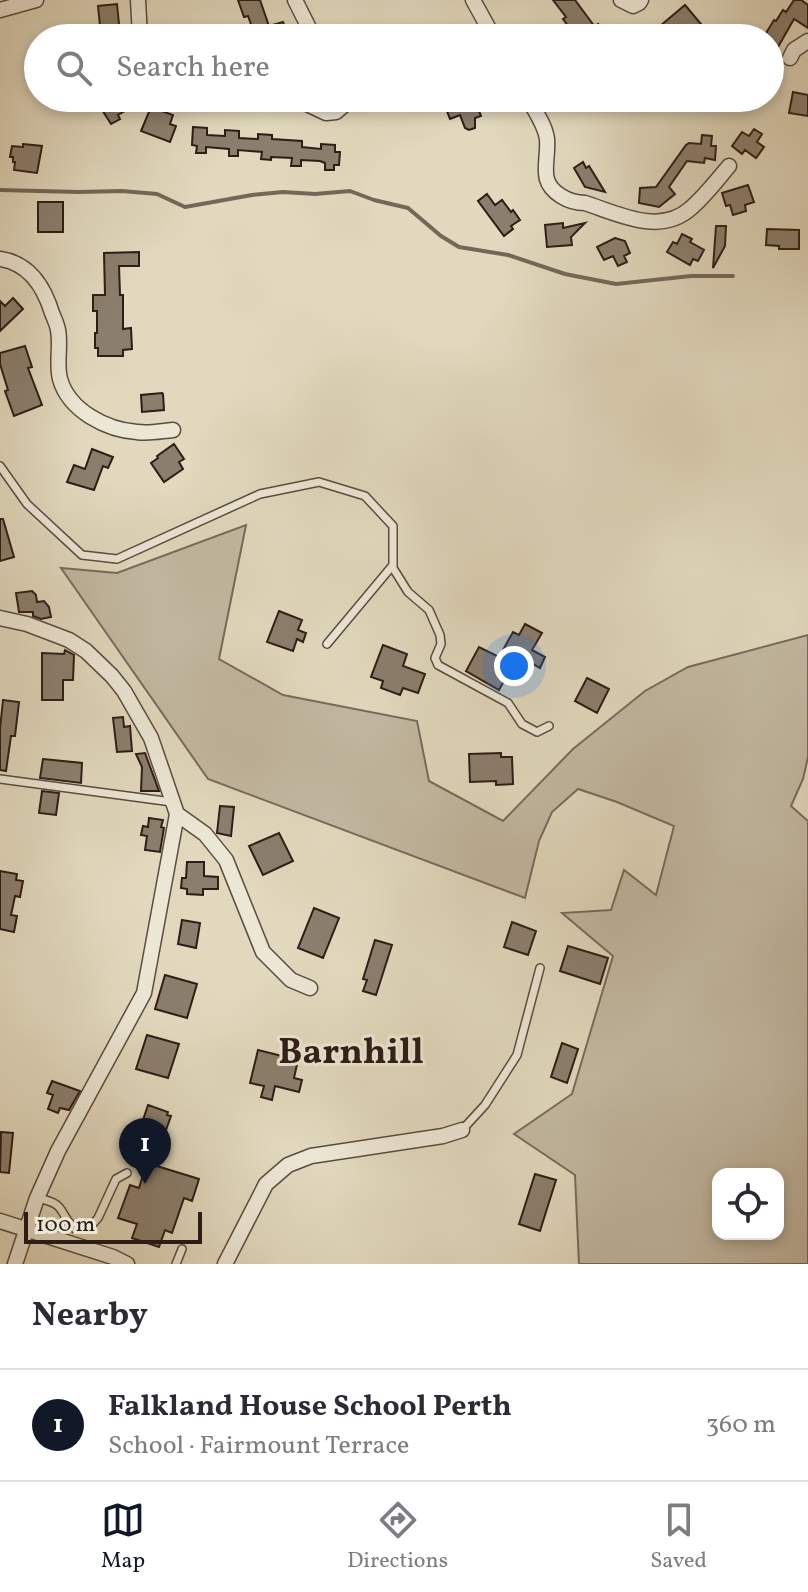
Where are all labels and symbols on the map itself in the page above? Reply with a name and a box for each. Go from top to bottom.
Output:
your location [494,646,534,686]
district label: Barnhill [278,1029,424,1079]
pin: 1 [119,1118,171,1184]
scale bar [24,1208,202,1244]

